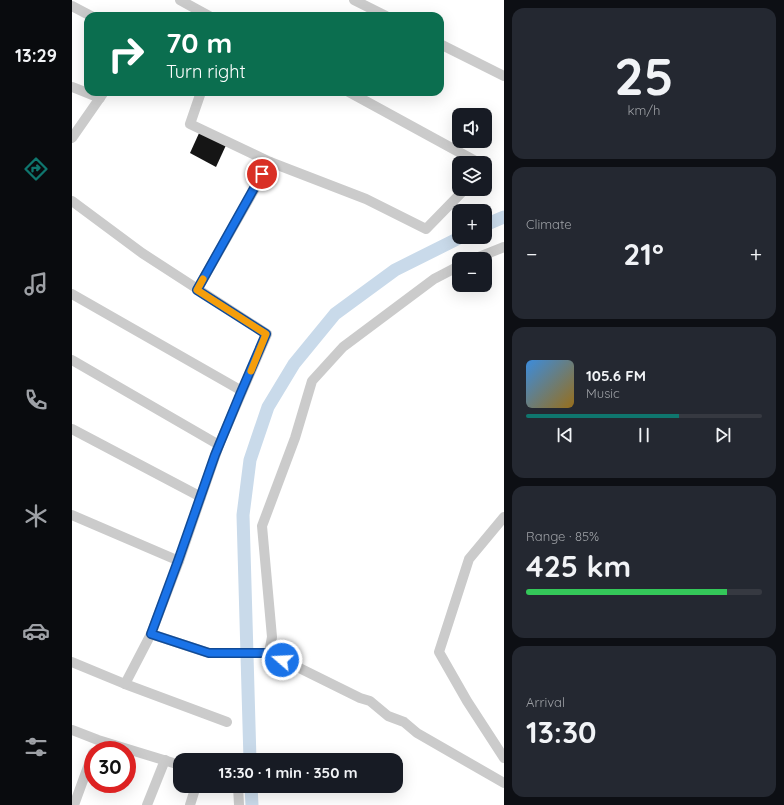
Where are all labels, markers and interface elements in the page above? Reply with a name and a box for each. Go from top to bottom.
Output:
text: 70 m [166,25,232,60]
icon: right [100,28,152,80]
text: 25 [614,43,674,108]
text: 13:29 [15,44,57,67]
text: Turn right [166,60,246,83]
text: km/h [628,102,660,118]
map controls [452,108,492,292]
button: sound [452,108,492,148]
icon: directions [22,155,50,183]
button: layers [452,156,492,196]
pin [245,157,279,191]
icon: arrive [251,163,273,185]
button: + [452,204,492,244]
text: Climate [526,216,572,232]
text: 21° [623,235,664,273]
text: − [526,240,537,268]
text: + [750,240,762,268]
button: − [452,252,492,292]
icon: music [22,270,50,298]
text: 105.6 FM [586,366,646,385]
text: Music [586,385,620,401]
icon: phone [22,386,50,414]
icon: previous [554,424,576,446]
icon: pause [633,424,655,446]
icon: next [712,424,734,446]
icon: climate [22,502,50,530]
text: Range · 85% [526,528,599,544]
text: 425 km [526,547,631,585]
icon: car [22,617,50,645]
position arrow [261,639,303,681]
text: Arrival [526,694,565,710]
text: 13:30 [526,713,597,751]
icon: filters [22,733,50,761]
speed limit sign: 30 [84,741,136,793]
text: 13:30 · 1 min · 350 m [219,763,358,782]

